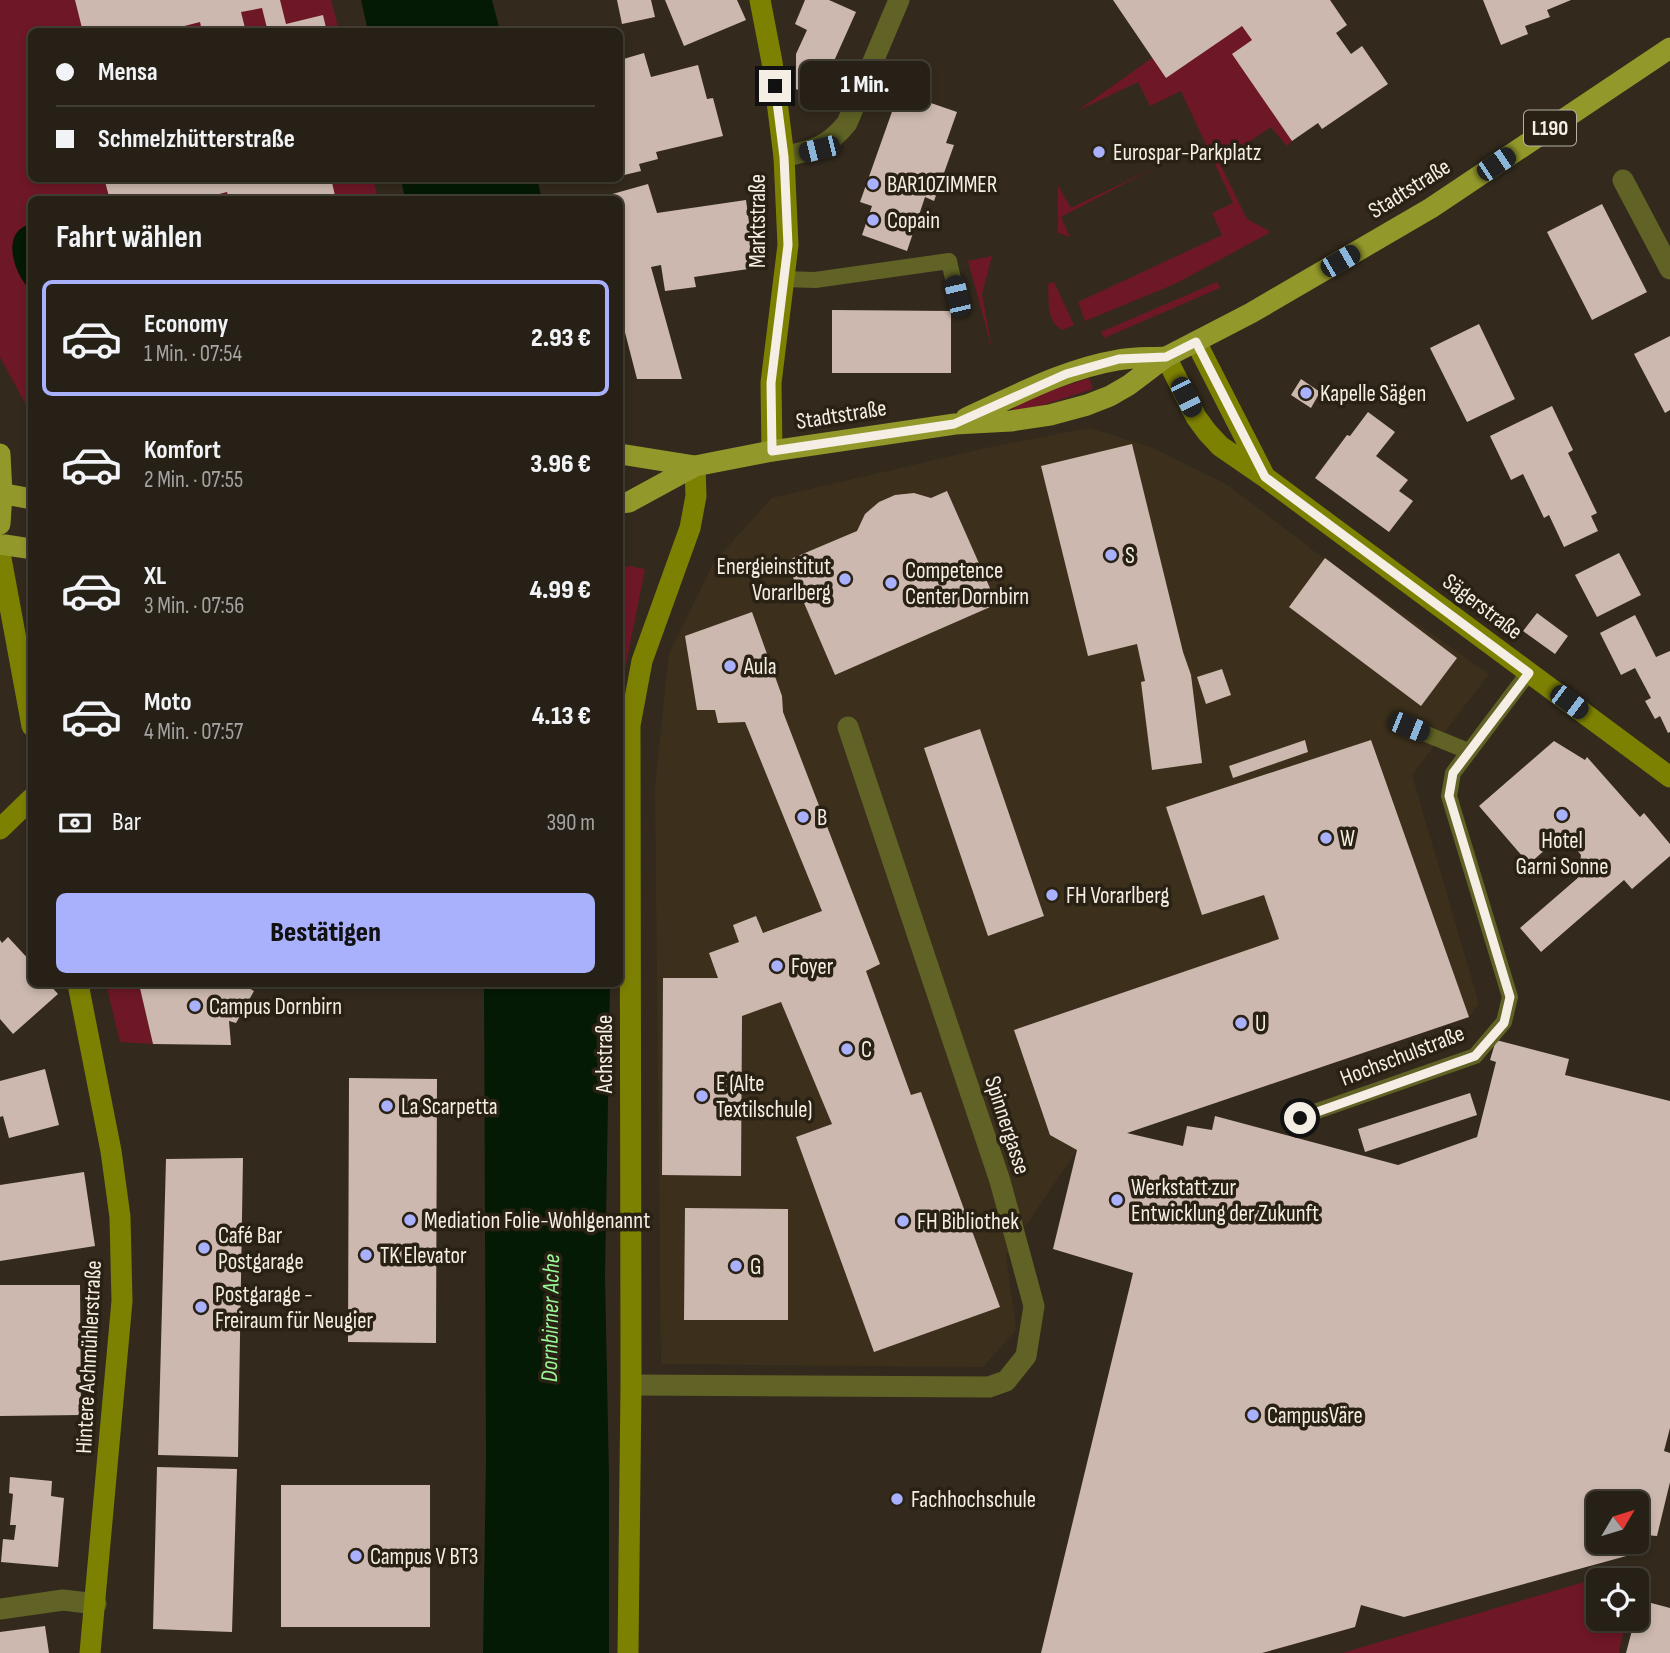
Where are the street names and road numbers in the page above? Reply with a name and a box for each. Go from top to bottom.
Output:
road number: L190 [1524,110,1576,146]
street label: Stadtstraße [1363,153,1456,225]
street label: Marktstraße [744,174,772,268]
street label: Stadtstraße [794,394,888,436]
street label: Sägerstraße [1437,568,1528,646]
street label: Achstraße [591,1015,619,1094]
street label: Hochschulstraße [1336,1019,1468,1092]
street label: Spinnergasse [978,1073,1036,1178]
street label: Hintere Achmühlerstraße [70,1260,108,1454]

